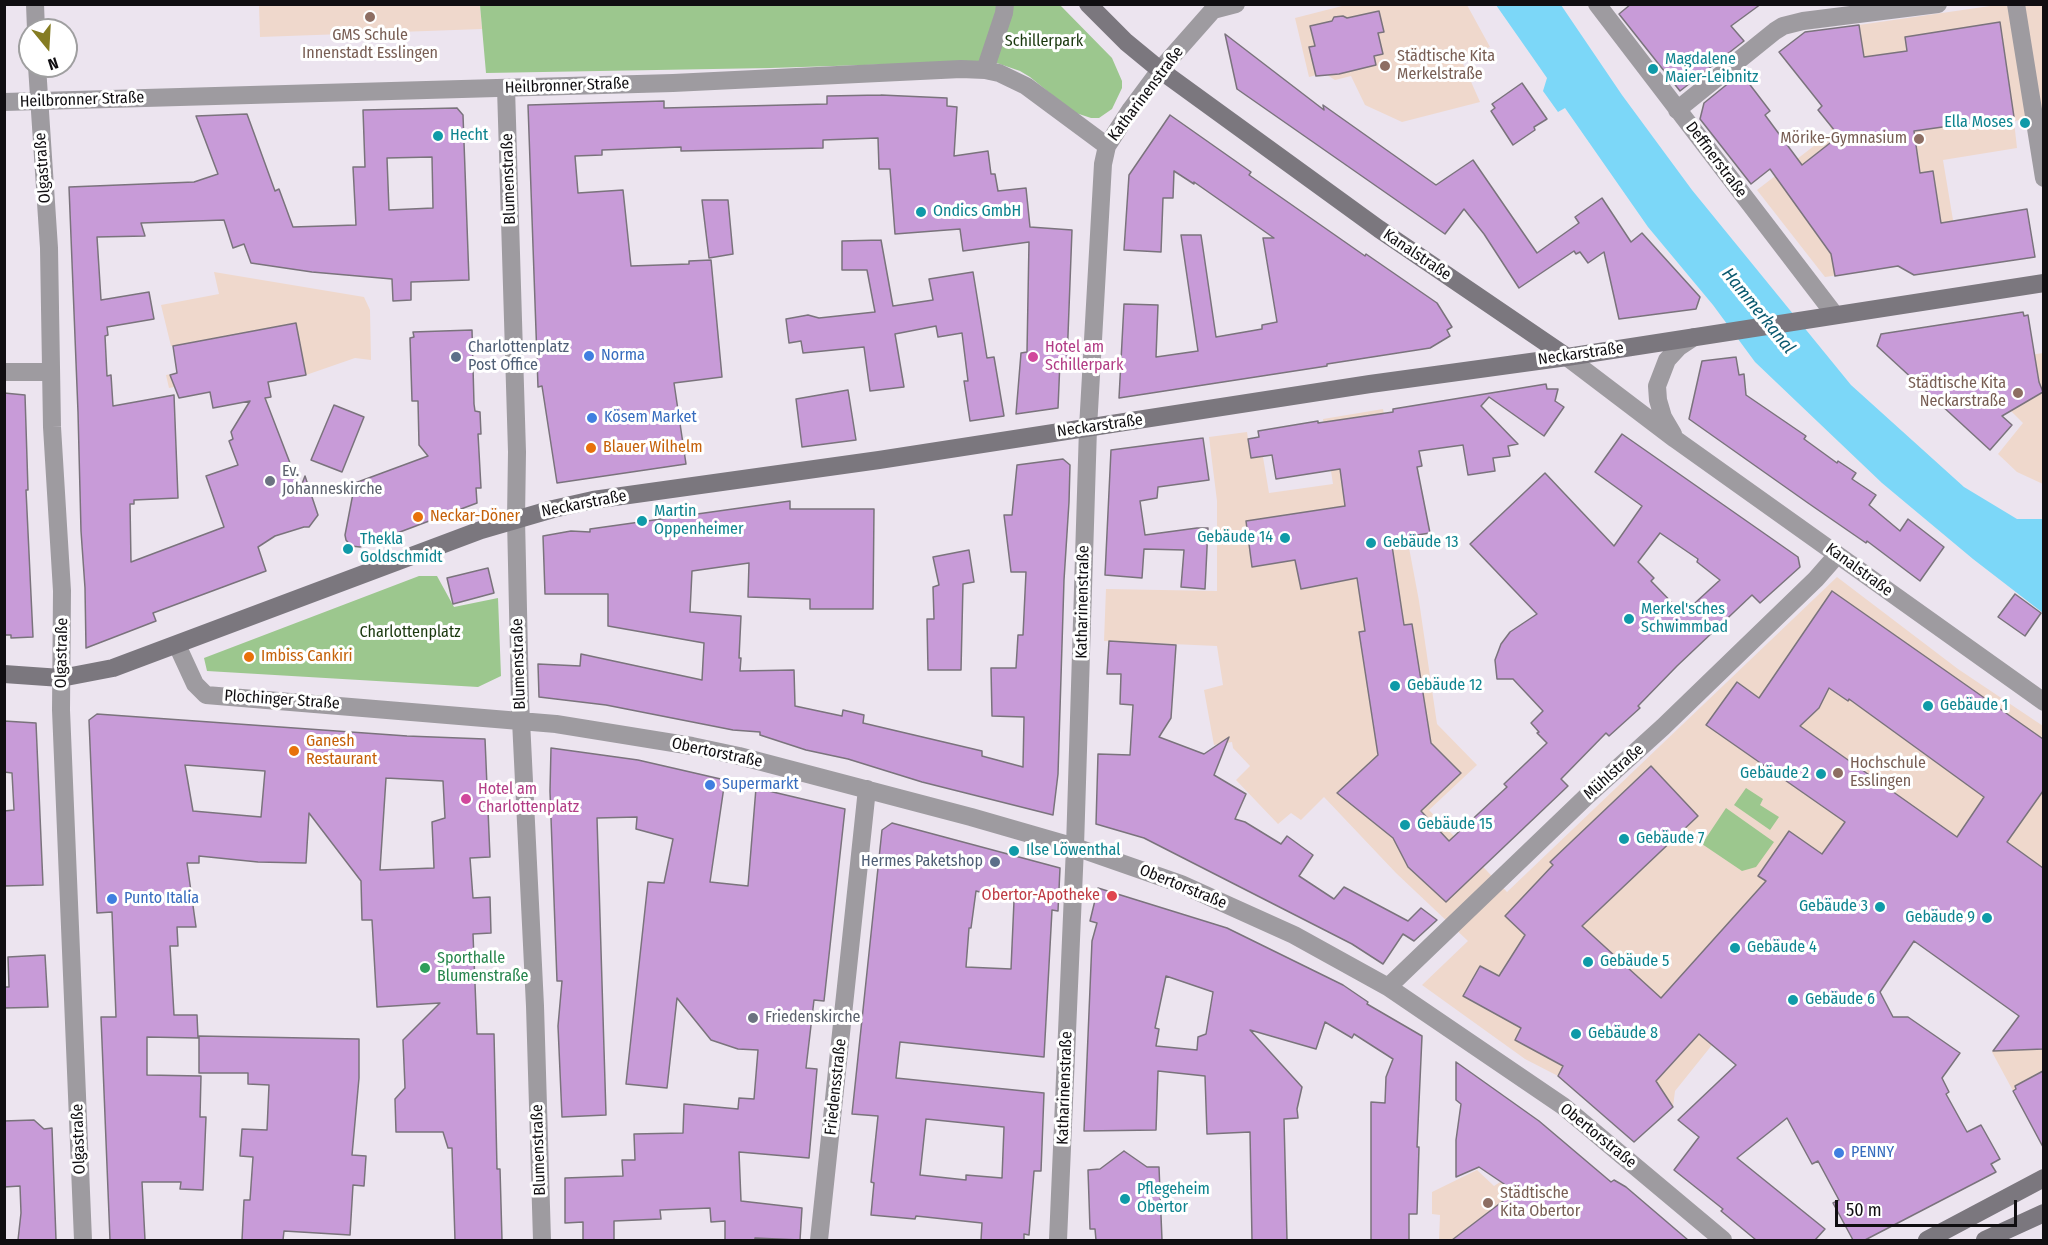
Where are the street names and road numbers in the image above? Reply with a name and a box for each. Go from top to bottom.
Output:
street label: Katharinenstraße [1104,43,1188,145]
street label: Heilbronner Straße [504,74,630,98]
street label: Heilbronner Straße [19,88,145,112]
street label: Deffnerstraße [1681,118,1751,202]
street label: Olgastraße [31,132,55,204]
street label: Blumenstraße [498,133,520,225]
street label: Kanalstraße [1379,225,1455,285]
street label: Neckarstraße [1537,338,1625,370]
street label: Neckarstraße [1056,410,1144,442]
street label: Neckarstraße [540,486,628,522]
street label: Kanalstraße [1822,539,1896,601]
street label: Katharinenstraße [1072,545,1094,659]
street label: Olgastraße [52,618,72,688]
street label: Blumenstraße [508,618,530,710]
street label: Plochinger Straße [224,686,340,714]
street label: Obertorstraße [670,734,764,772]
street label: Mühlstraße [1580,740,1648,804]
street label: Obertorstraße [1137,861,1229,913]
street label: Katharinenstraße [1053,1031,1077,1145]
street label: Friedensstraße [821,1038,851,1136]
street label: Obertorstraße [1556,1100,1640,1172]
street label: Olgastraße [68,1103,90,1175]
street label: Blumenstraße [528,1104,550,1196]

